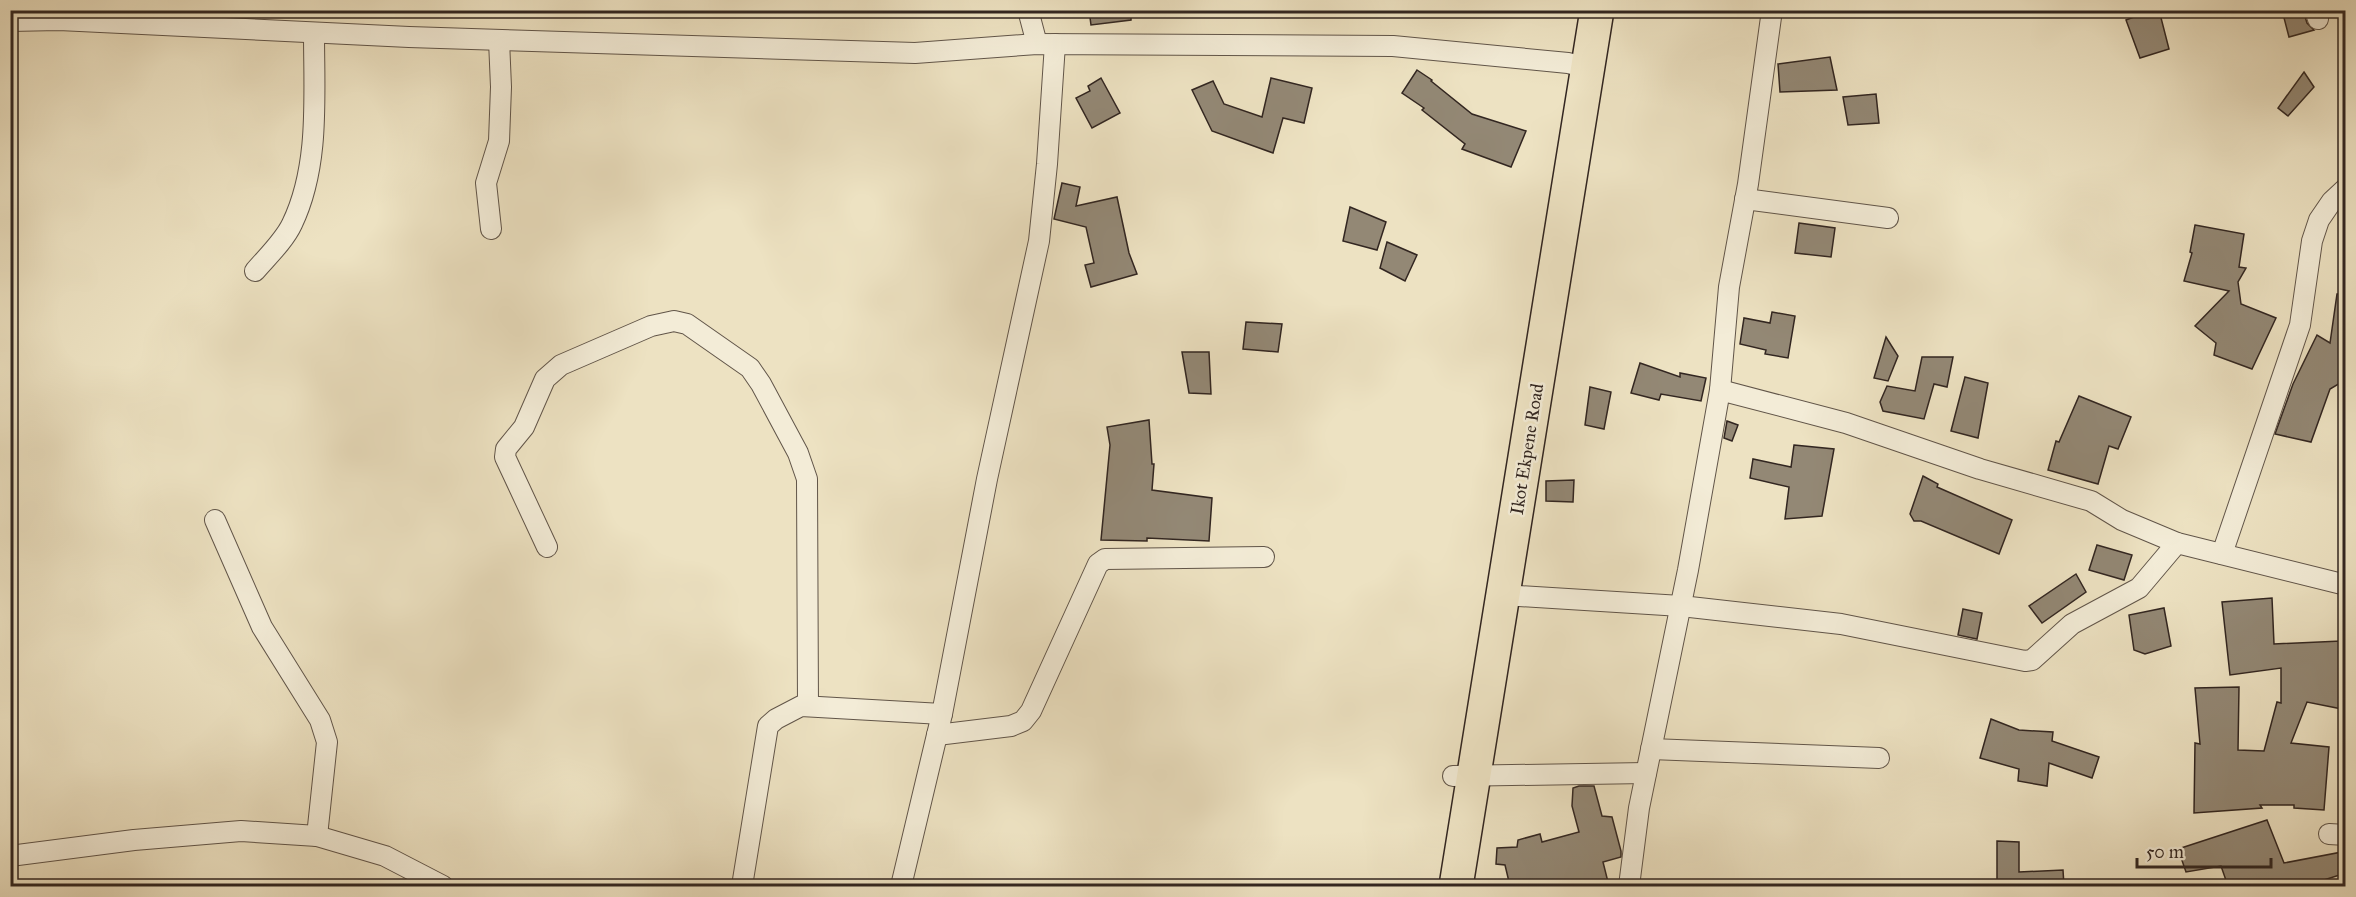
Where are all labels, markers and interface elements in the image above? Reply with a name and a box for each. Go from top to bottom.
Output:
street label: Ikot Ekpene Road [1506,382,1548,516]
scale bar [2137,831,2270,869]
text: 50 m [2146,841,2184,863]

